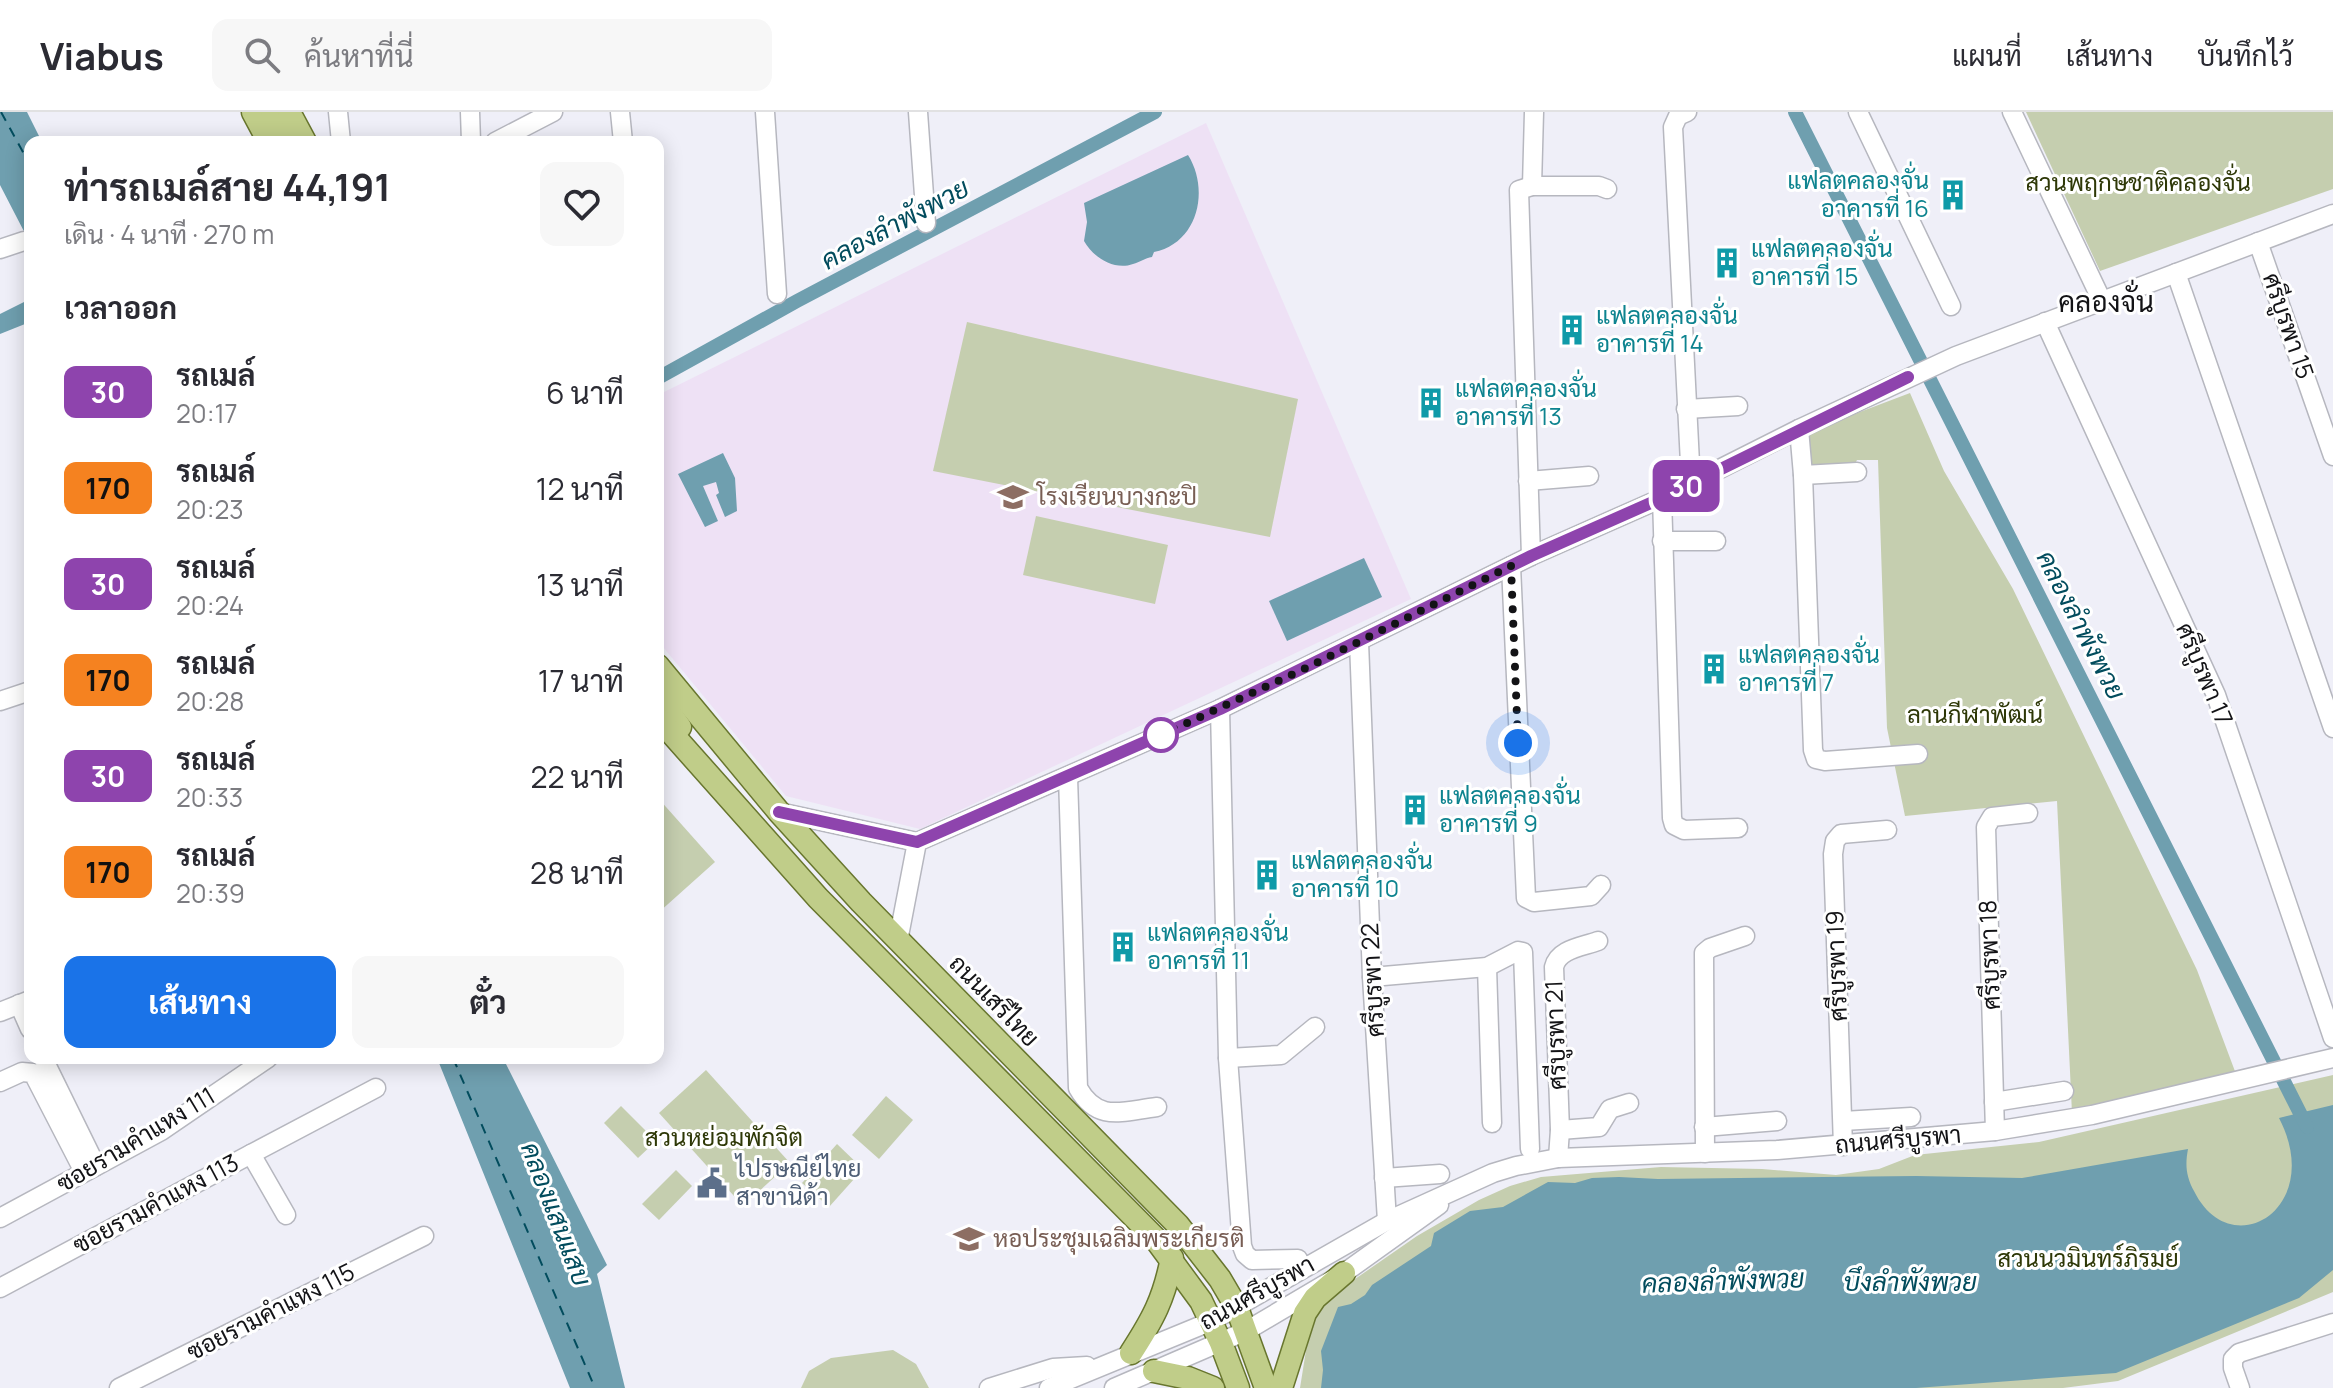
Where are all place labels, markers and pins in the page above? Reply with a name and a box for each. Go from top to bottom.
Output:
place label: แฟลตคลองจั่น อาคารที่ 16 [1787,161,1929,224]
building icon: แฟลตคลองจั่น อาคารที่ 16 [1936,178,1970,212]
place label: แฟลตคลองจั่น อาคารที่ 15 [1751,229,1893,292]
building icon: แฟลตคลองจั่น อาคารที่ 15 [1710,246,1744,280]
place label: แฟลตคลองจั่น อาคารที่ 14 [1596,296,1738,359]
building icon: แฟลตคลองจั่น อาคารที่ 14 [1555,313,1589,347]
place label: แฟลตคลองจั่น อาคารที่ 13 [1455,369,1597,432]
building icon: แฟลตคลองจั่น อาคารที่ 13 [1414,386,1448,420]
place label: โรงเรียนบางกะปิ [1035,479,1197,512]
school or university icon: โรงเรียนบางกะปิ [996,480,1030,514]
place label: แฟลตคลองจั่น อาคารที่ 7 [1738,635,1880,698]
building icon: แฟลตคลองจั่น อาคารที่ 7 [1697,652,1731,686]
unlabelled marker [1144,718,1178,752]
place label: แฟลตคลองจั่น อาคารที่ 9 [1439,776,1581,839]
building icon: แฟลตคลองจั่น อาคารที่ 9 [1398,793,1432,827]
place label: แฟลตคลองจั่น อาคารที่ 10 [1291,841,1433,904]
building icon: แฟลตคลองจั่น อาคารที่ 10 [1250,858,1284,892]
place label: แฟลตคลองจั่น อาคารที่ 11 [1147,913,1289,976]
building icon: แฟลตคลองจั่น อาคารที่ 11 [1106,930,1140,964]
place label: ไปรษณีย์ไทย สาขานิด้า [734,1151,861,1212]
public building icon: ไปรษณีย์ไทย สาขานิด้า [695,1166,729,1200]
place label: หอประชุมเฉลิมพระเกียรติ [993,1221,1244,1255]
school or university icon: หอประชุมเฉลิมพระเกียรติ [952,1222,986,1256]

